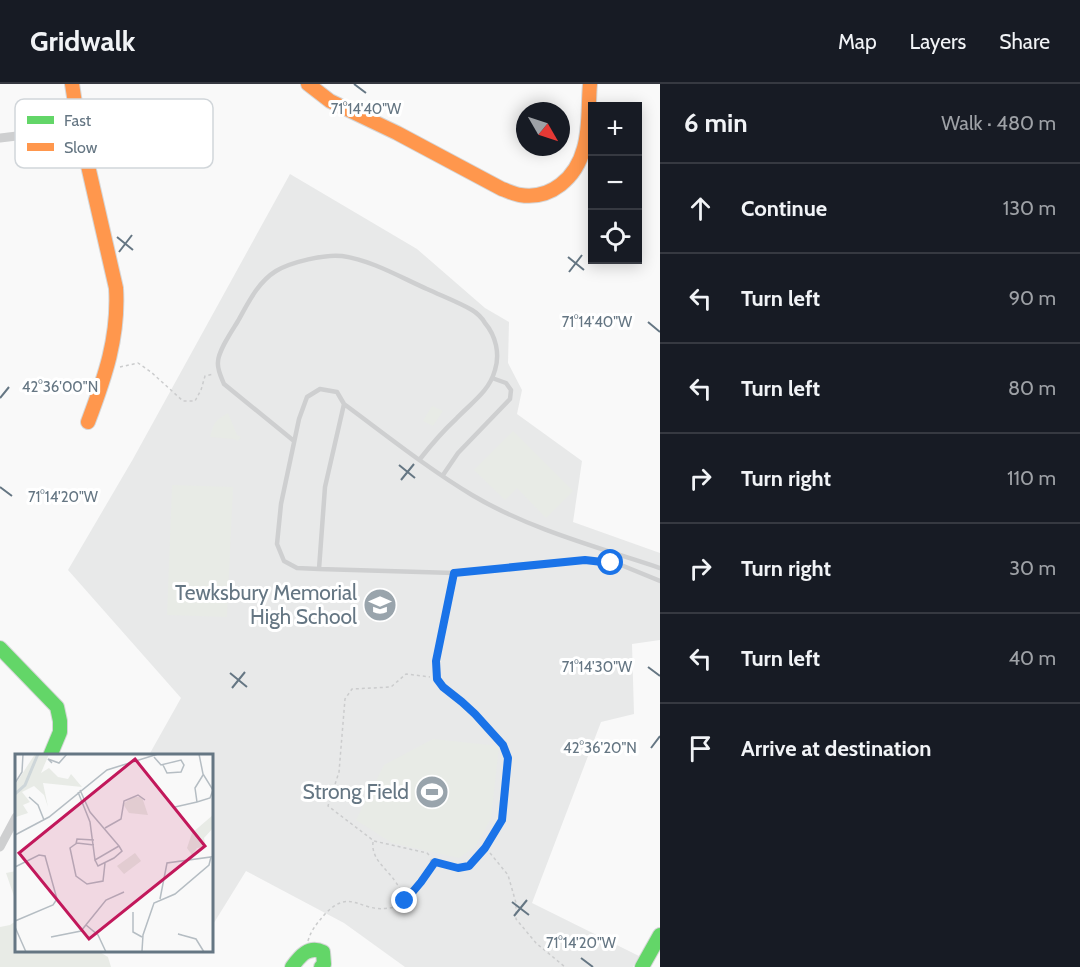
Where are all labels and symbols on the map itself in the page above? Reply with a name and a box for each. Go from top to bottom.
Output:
legend [15,99,213,168]
text: 71°14'40"W [331,100,402,118]
north arrow [516,102,570,156]
text: Fast [64,111,92,130]
text: Slow [64,138,98,157]
text: 71°14'40"W [562,313,633,331]
text: 42°36'00"N [22,378,98,396]
text: 71°14'20"W [28,488,99,506]
route start [597,549,623,575]
place label: Tewksbury Memorial High School [175,580,357,629]
school or university icon: Tewksbury Memorial High School [362,587,398,623]
text: 71°14'30"W [562,658,633,676]
text: 42°36'20"N [563,739,637,757]
inset map [15,754,213,952]
sports icon: Strong Field [414,774,450,810]
place label: Strong Field [303,779,409,804]
route end [391,887,417,913]
text: 71°14'20"W [546,934,617,952]

